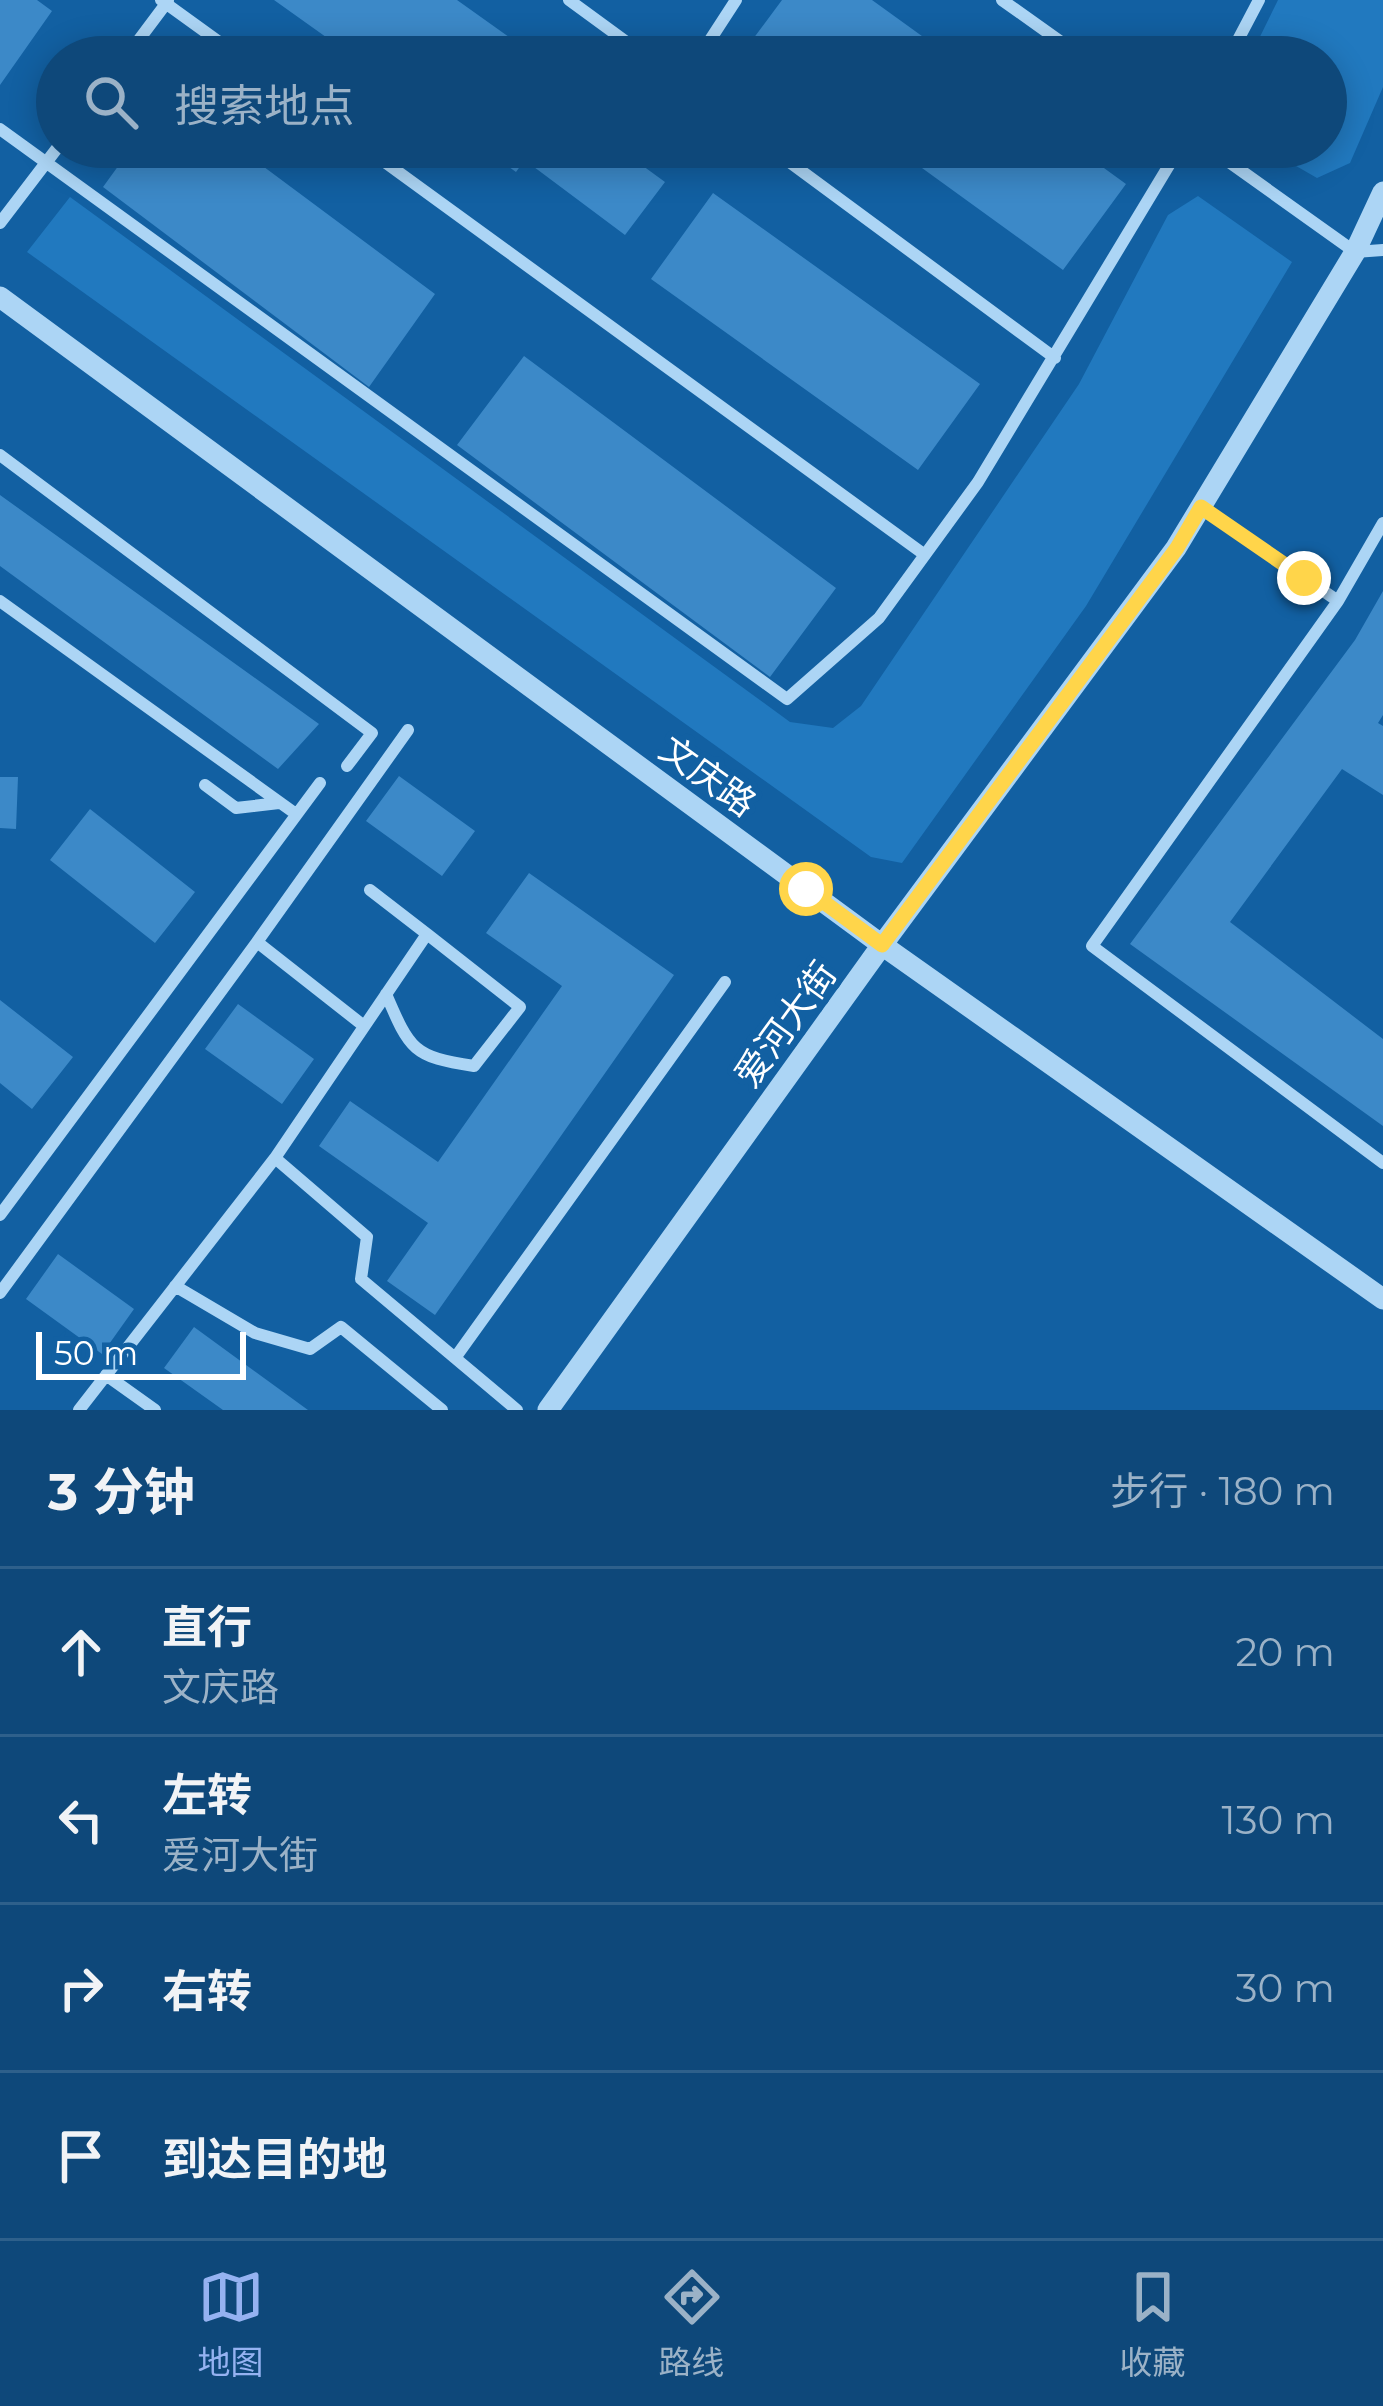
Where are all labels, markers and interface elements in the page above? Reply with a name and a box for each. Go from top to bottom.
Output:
search box [36,36,1347,168]
icon: search [78,69,144,135]
text: 搜索地点 [174,78,354,133]
route end [1277,551,1331,605]
street label: 文庆路 [651,726,765,826]
route start [779,862,833,916]
street label: 爱河大街 [725,953,845,1095]
scale bar [36,1326,246,1379]
text: 50 m [54,1333,138,1373]
text: 3 分钟 [48,1461,195,1523]
text: 步行 · 180 m [1110,1467,1335,1515]
text: 直行 [162,1599,252,1654]
icon: ahead [48,1619,114,1685]
text: 20 m [1236,1628,1335,1676]
text: 文庆路 [162,1663,279,1711]
text: 左转 [162,1767,252,1822]
icon: left [48,1787,114,1853]
text: 130 m [1222,1796,1335,1844]
text: 爱河大街 [162,1831,318,1879]
icon: right [48,1955,114,2021]
text: 右转 [162,1963,252,2018]
text: 30 m [1236,1964,1335,2012]
icon: arrive [48,2123,114,2189]
text: 到达目的地 [162,2131,387,2186]
tab: 地图 [198,2264,264,2384]
tab: 路线 [659,2264,725,2384]
tab: 收藏 [1120,2264,1186,2384]

